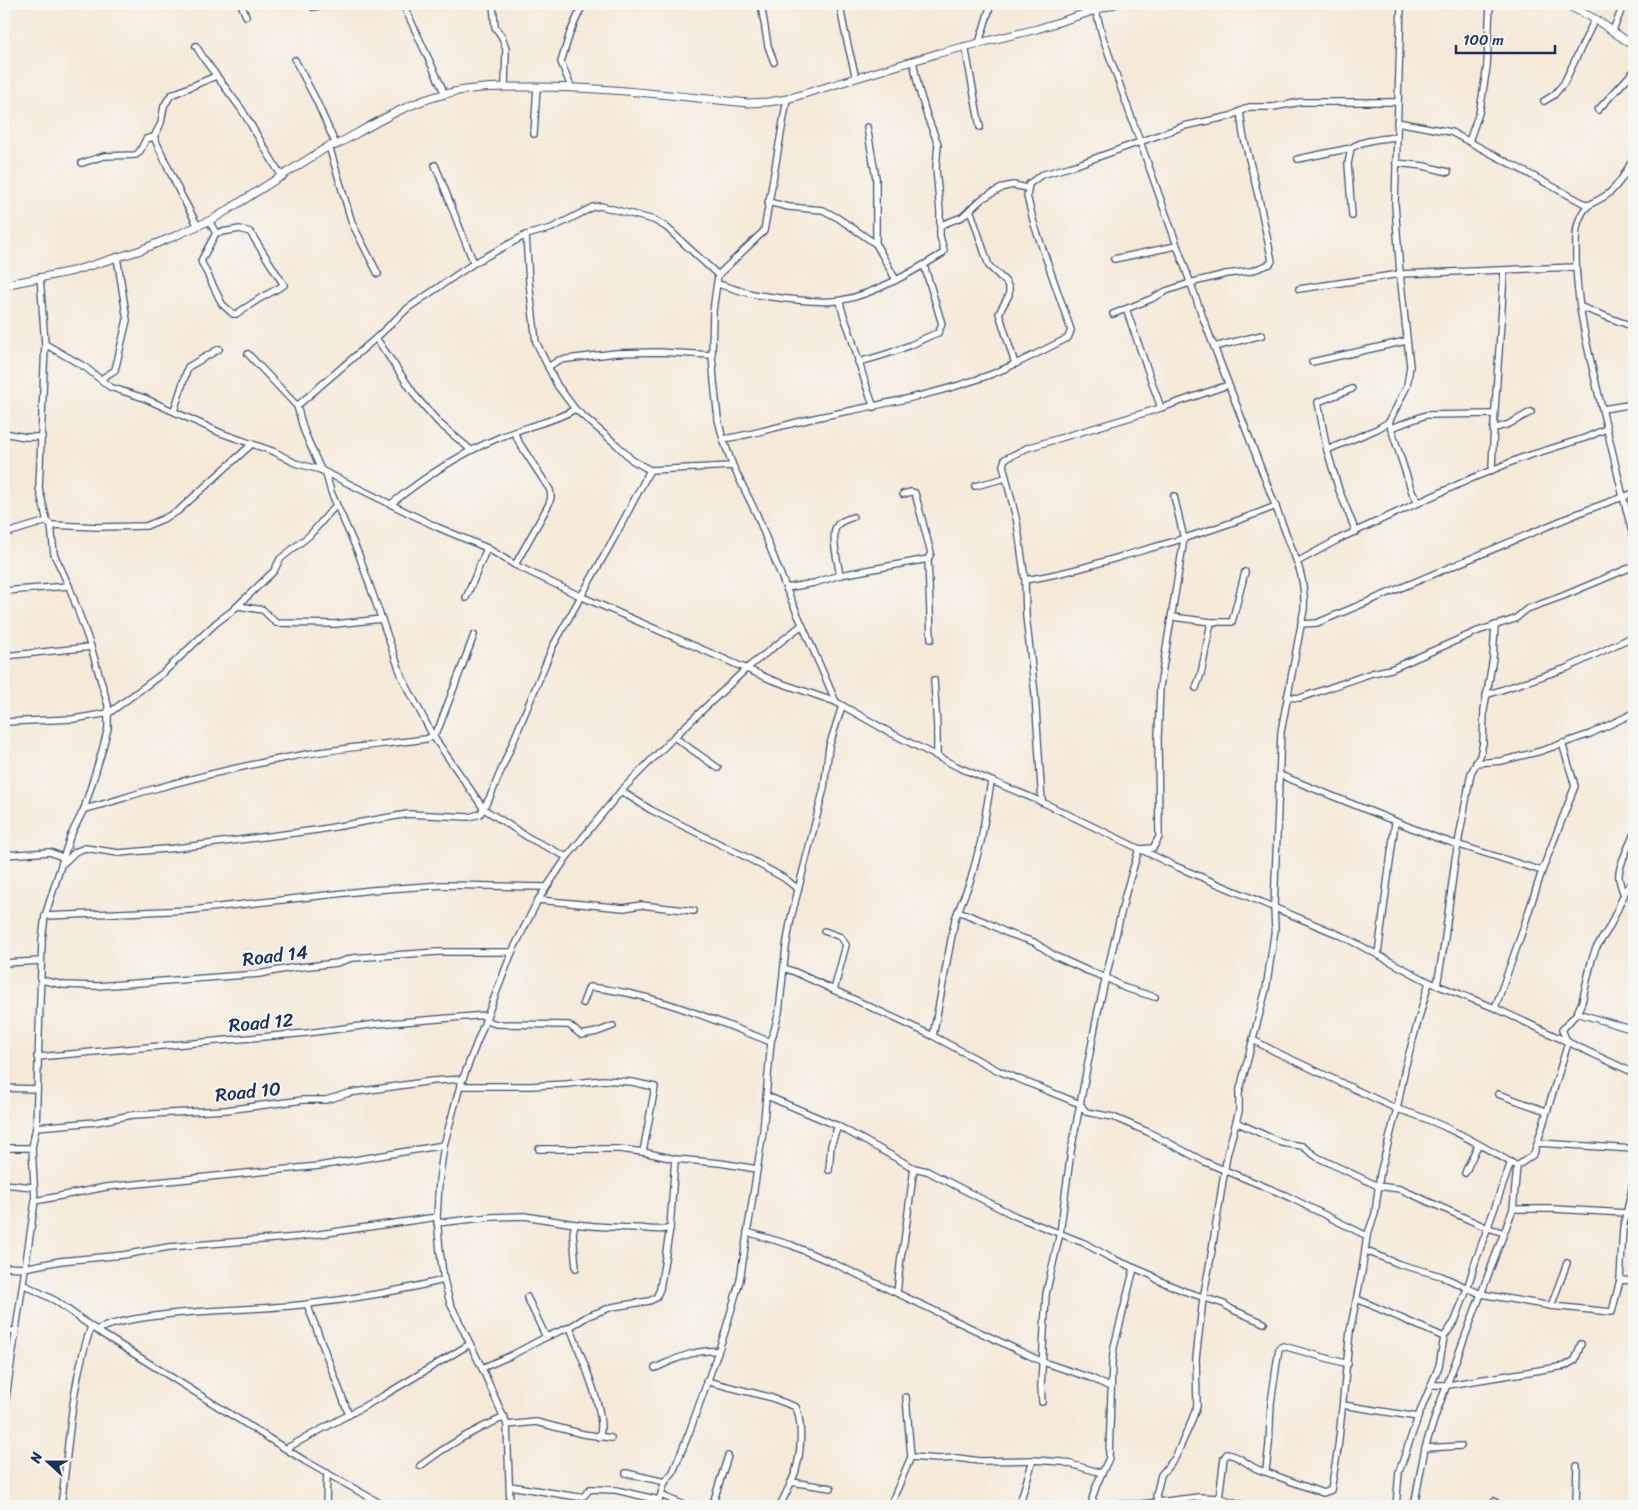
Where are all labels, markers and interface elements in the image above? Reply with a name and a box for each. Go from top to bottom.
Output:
scale bar [1456,22,1554,54]
text: 100 m [1463,27,1504,53]
street label: Road 14 [240,935,310,976]
street label: Road 12 [227,1003,295,1042]
street label: Road 10 [214,1072,283,1111]
north arrow [22,1438,72,1488]
text: N [23,1448,50,1467]

